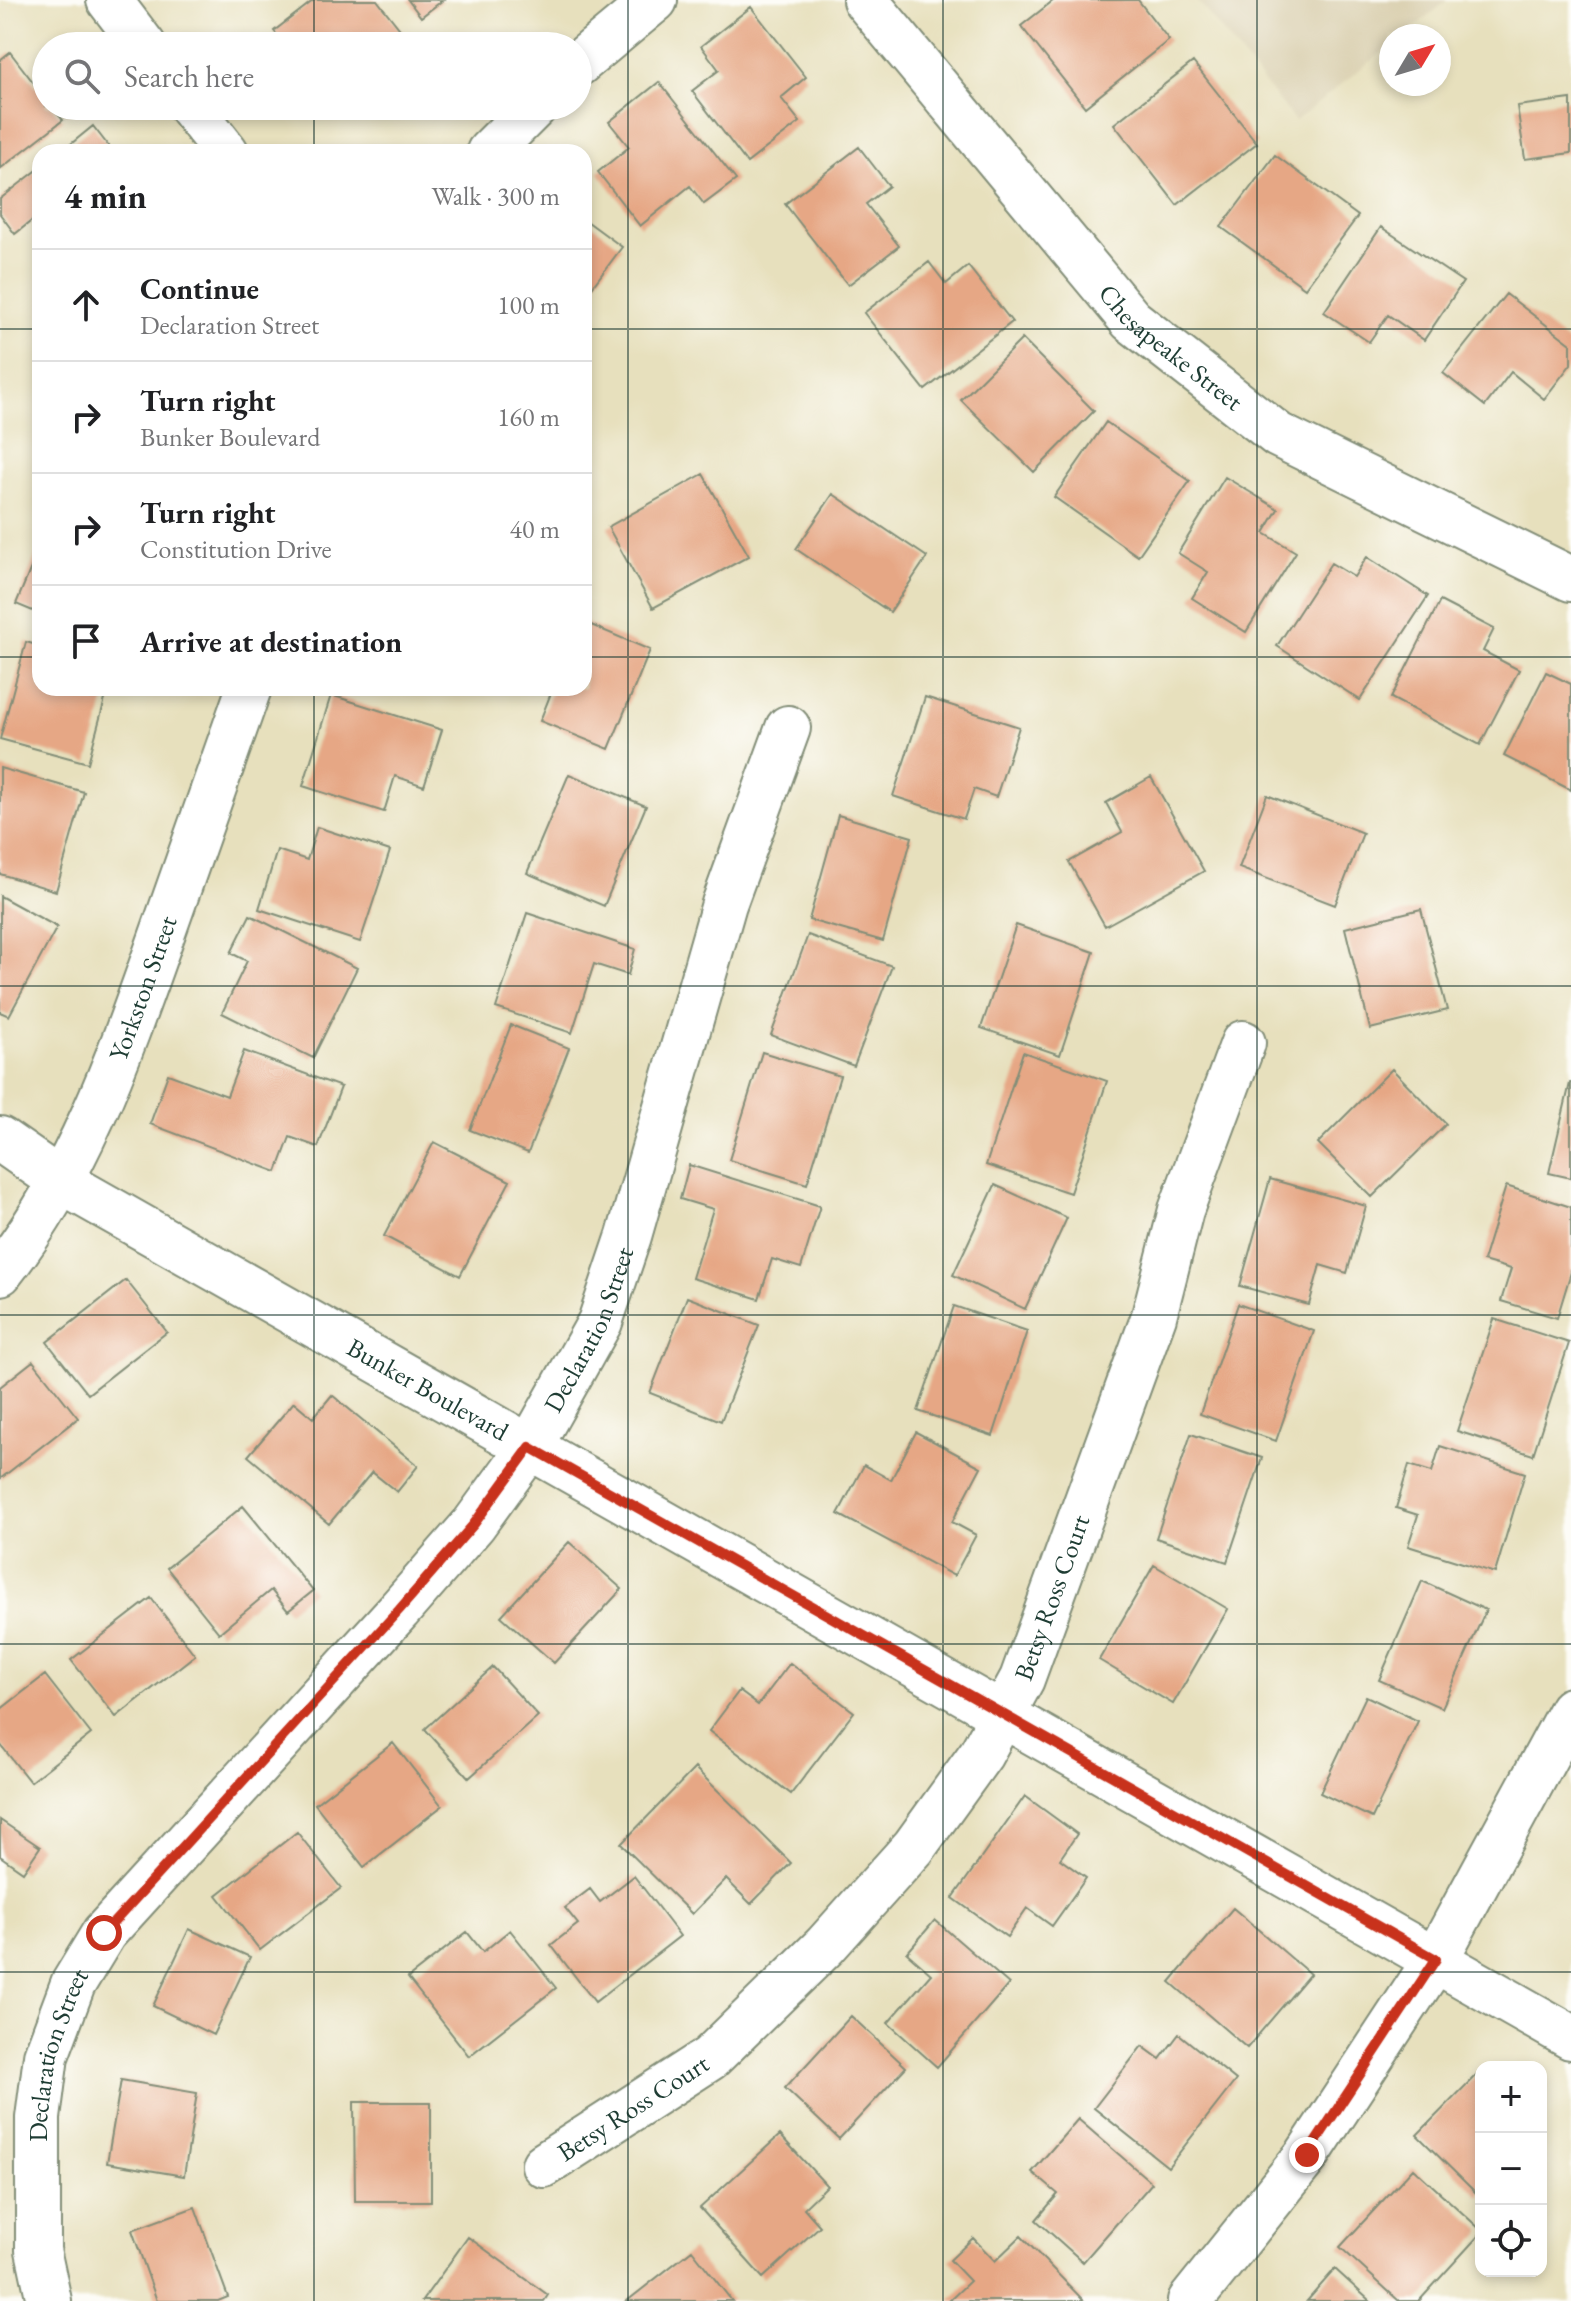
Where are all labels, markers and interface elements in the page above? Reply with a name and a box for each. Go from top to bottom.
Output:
north arrow [1379,24,1451,96]
search box [32,32,592,120]
icon: search [60,54,104,98]
text: Search here [124,57,254,96]
text: 4 min [64,174,147,218]
text: Walk · 300 m [432,179,560,213]
text: Continue [140,269,259,308]
street label: Chesapeake Street [1091,277,1250,418]
icon: ahead [64,283,108,327]
text: 100 m [497,288,560,322]
text: Declaration Street [140,308,319,342]
text: Turn right [140,381,276,420]
icon: right [64,395,108,439]
text: 160 m [497,400,560,434]
text: Bunker Boulevard [140,420,320,454]
text: Turn right [140,493,276,532]
icon: right [64,507,108,551]
text: 40 m [510,512,560,546]
text: Constitution Drive [140,532,332,566]
icon: arrive [64,619,108,663]
text: Arrive at destination [140,622,402,661]
street label: Yorkston Street [101,911,185,1066]
street label: Declaration Street [536,1242,641,1418]
street label: Bunker Boulevard [341,1330,515,1449]
street label: Betsy Ross Court [1006,1510,1097,1685]
route start [86,1915,122,1951]
street label: Declaration Street [21,1961,96,2142]
street label: Betsy Ross Court [551,2046,715,2169]
map controls [1475,2061,1547,2277]
button: + [1475,2061,1547,2133]
button: − [1475,2133,1547,2205]
route end [1289,2137,1325,2173]
button: locate [1475,2205,1547,2277]

